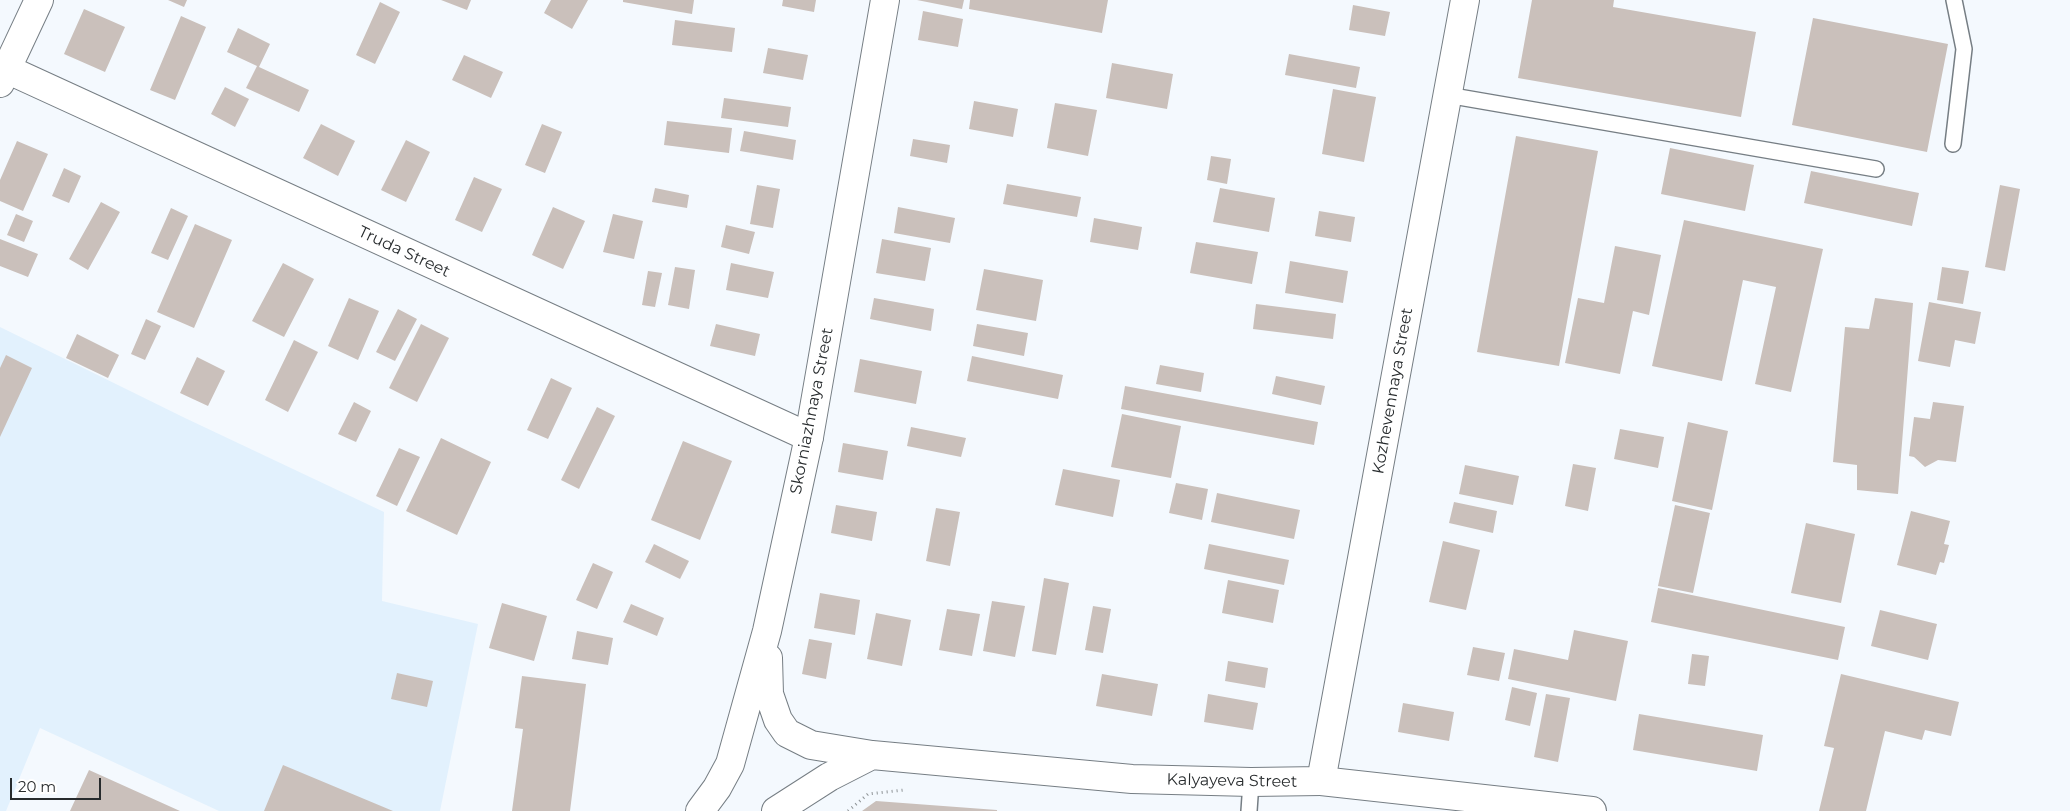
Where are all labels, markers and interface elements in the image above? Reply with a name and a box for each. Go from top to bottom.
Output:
street label: Truda Street [355,222,453,282]
street label: Kozhevennaya Street [1369,306,1417,476]
street label: Skorniazhnaya Street [786,326,838,496]
scale bar [12,768,104,800]
street label: Kalyayeva Street [1167,770,1297,792]
text: 20 m [18,777,56,796]

